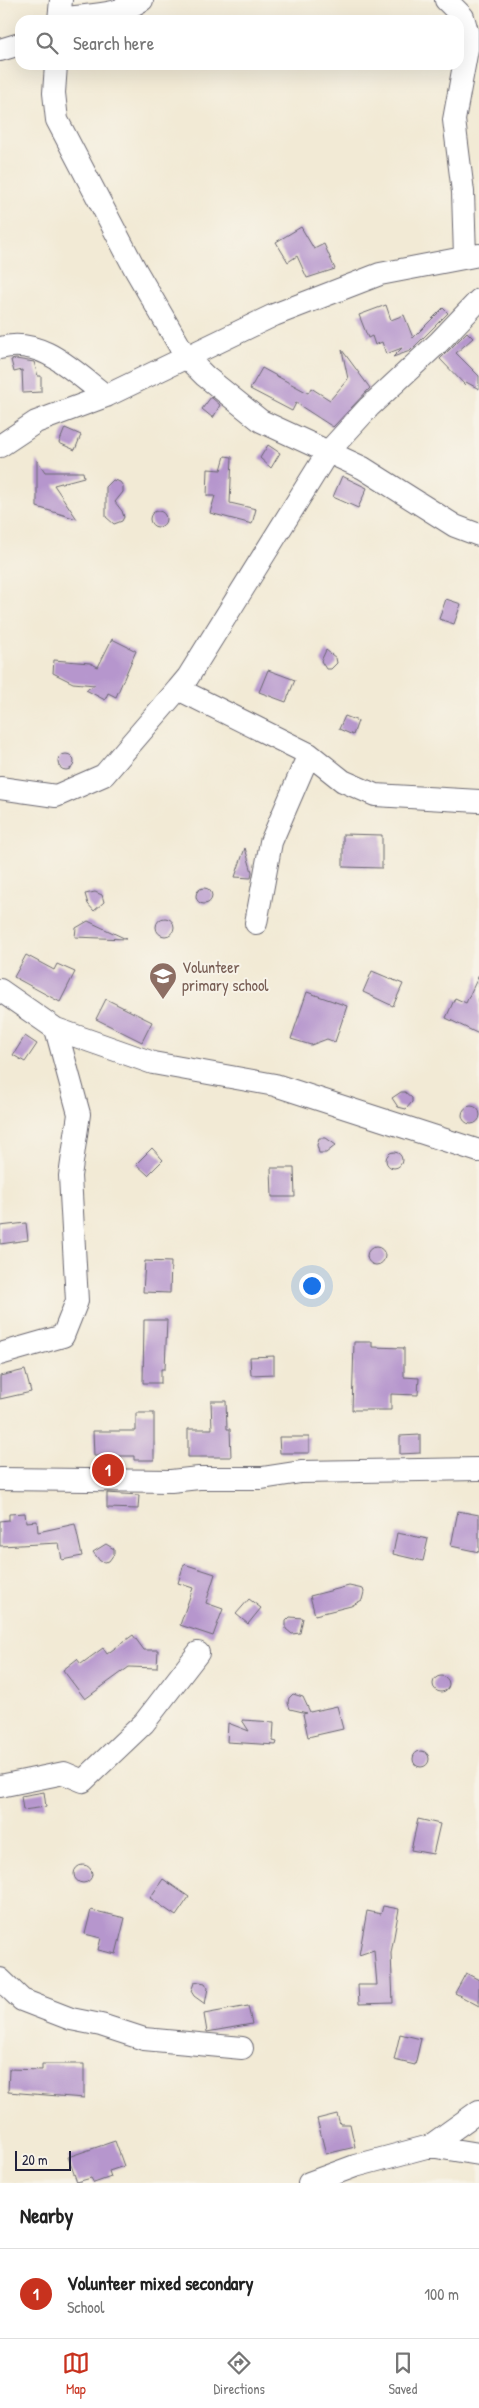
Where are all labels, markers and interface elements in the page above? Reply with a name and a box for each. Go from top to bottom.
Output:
search box [15,15,464,70]
icon: search [33,29,61,57]
text: Search here [73,30,154,56]
place label: Volunteer primary school [182,956,269,996]
school or university icon: Volunteer primary school [148,961,178,1000]
your location [299,1273,325,1299]
pin: 1 [92,1451,124,1489]
scale bar [15,2148,71,2171]
text: 20 m [22,2150,48,2169]
text: Nearby [20,2201,73,2230]
text: Volunteer mixed secondary [67,2270,254,2296]
text: 1 [33,2283,39,2305]
text: 100 m [424,2283,459,2305]
text: School [67,2296,104,2318]
tab: Map [62,2349,90,2398]
tab: Directions [213,2349,265,2398]
tab: Saved [389,2349,417,2398]

